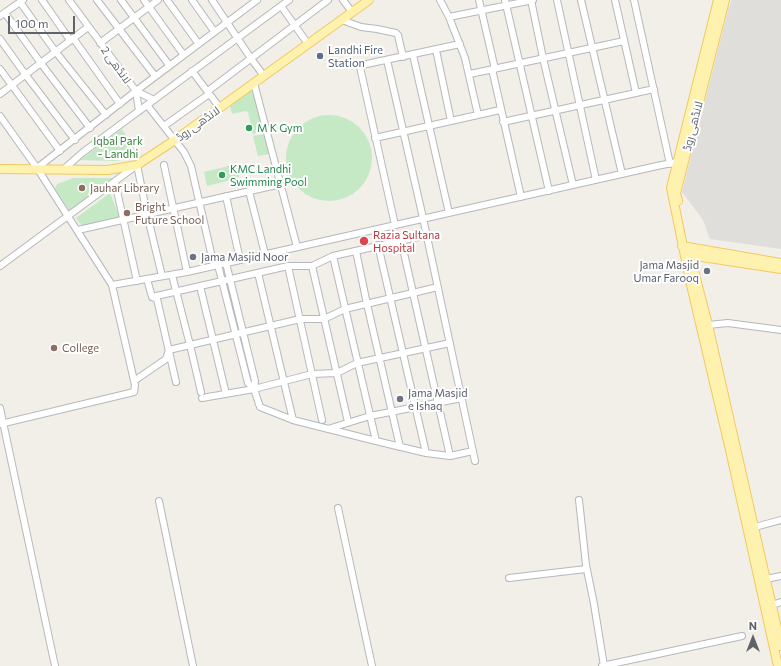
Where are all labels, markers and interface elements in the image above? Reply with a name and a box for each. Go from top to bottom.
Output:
scale bar [10,8,77,34]
text: 100 m [15,16,49,30]
place label: Landhi Fire Station [328,43,383,69]
street label: لانڈھی 2 [98,44,134,86]
marker: Landhi Fire Station [315,51,325,61]
street label: لانڈھی روڈ [680,100,706,152]
street label: لانڈھی روڈ [174,104,222,144]
place label: M K Gym [257,121,302,135]
marker: M K Gym [244,123,254,133]
park label: Iqbal Park - Landhi [93,134,143,160]
place label: KMC Landhi Swimming Pool [230,162,307,188]
marker: KMC Landhi Swimming Pool [217,170,227,180]
place label: Jauhar Library [90,181,159,195]
marker: Jauhar Library [77,183,87,193]
place label: Bright Future School [135,200,204,226]
marker: Bright Future School [122,208,132,218]
place label: Razia Sultana Hospital [373,228,440,254]
marker: Razia Sultana Hospital [358,235,370,247]
place label: Jama Masjid Noor [201,250,289,264]
marker: Jama Masjid Noor [188,252,198,262]
place label: Jama Masjid Umar Farooq [633,258,699,284]
marker: Jama Masjid Umar Farooq [702,266,712,276]
place label: College [62,341,99,355]
marker: College [49,343,59,353]
place label: Jama Masjid e Ishaq [408,386,468,412]
marker: Jama Masjid e Ishaq [395,394,405,404]
north arrow [733,618,773,658]
text: N [749,619,757,632]

